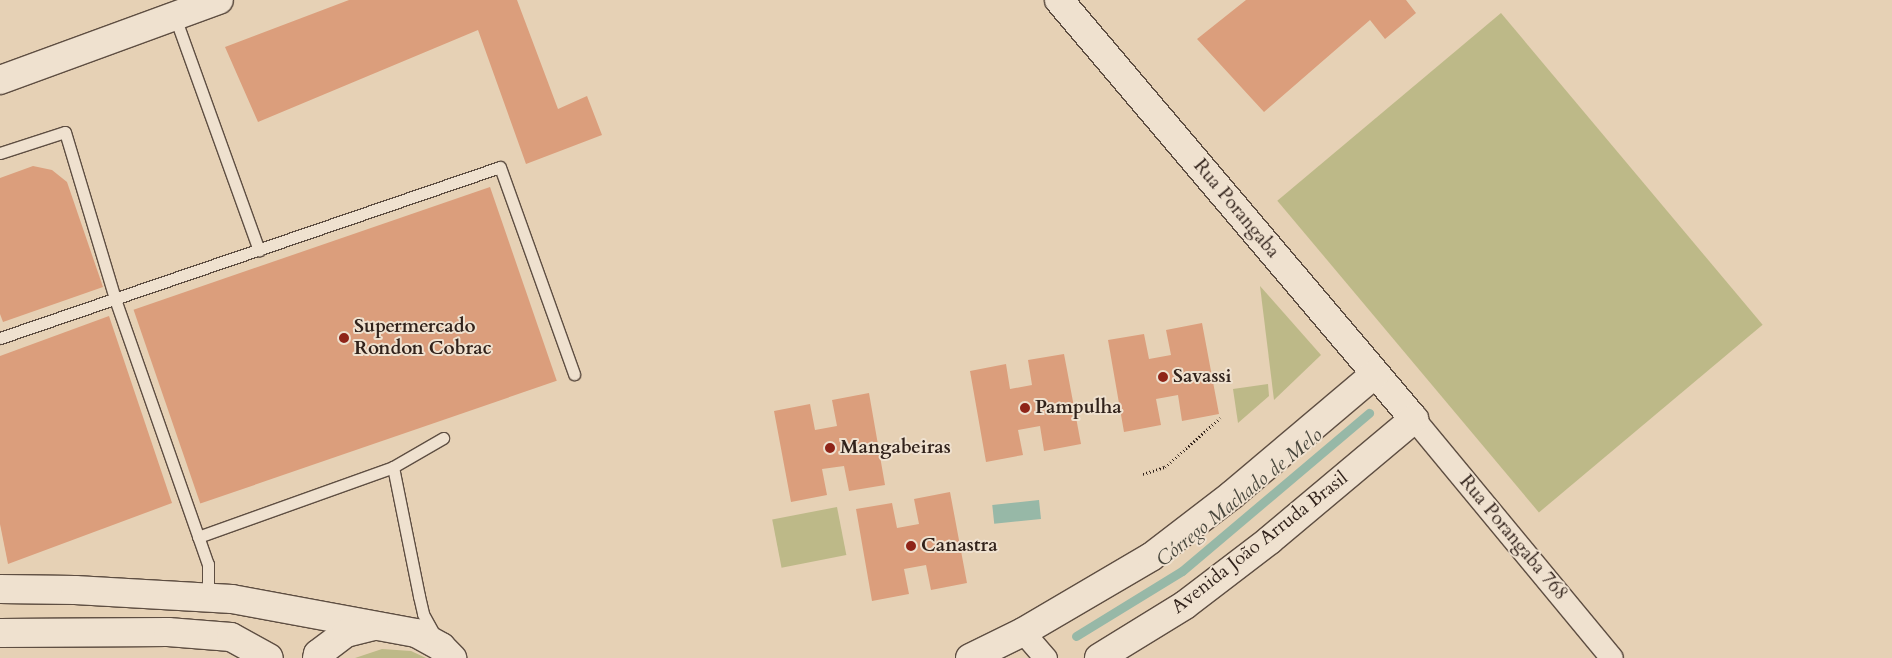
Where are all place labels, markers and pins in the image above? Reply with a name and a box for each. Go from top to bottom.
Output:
place label: Supermercado Rondon Cobrac [354,316,492,360]
marker: Supermercado Rondon Cobrac [338,332,350,344]
place label: Savassi [1173,366,1232,388]
marker: Savassi [1157,371,1169,383]
place label: Pampulha [1035,397,1122,419]
marker: Pampulha [1019,402,1031,414]
place label: Mangabeiras [840,437,951,459]
marker: Mangabeiras [824,442,836,454]
place label: Canastra [921,535,998,557]
marker: Canastra [905,540,917,552]

